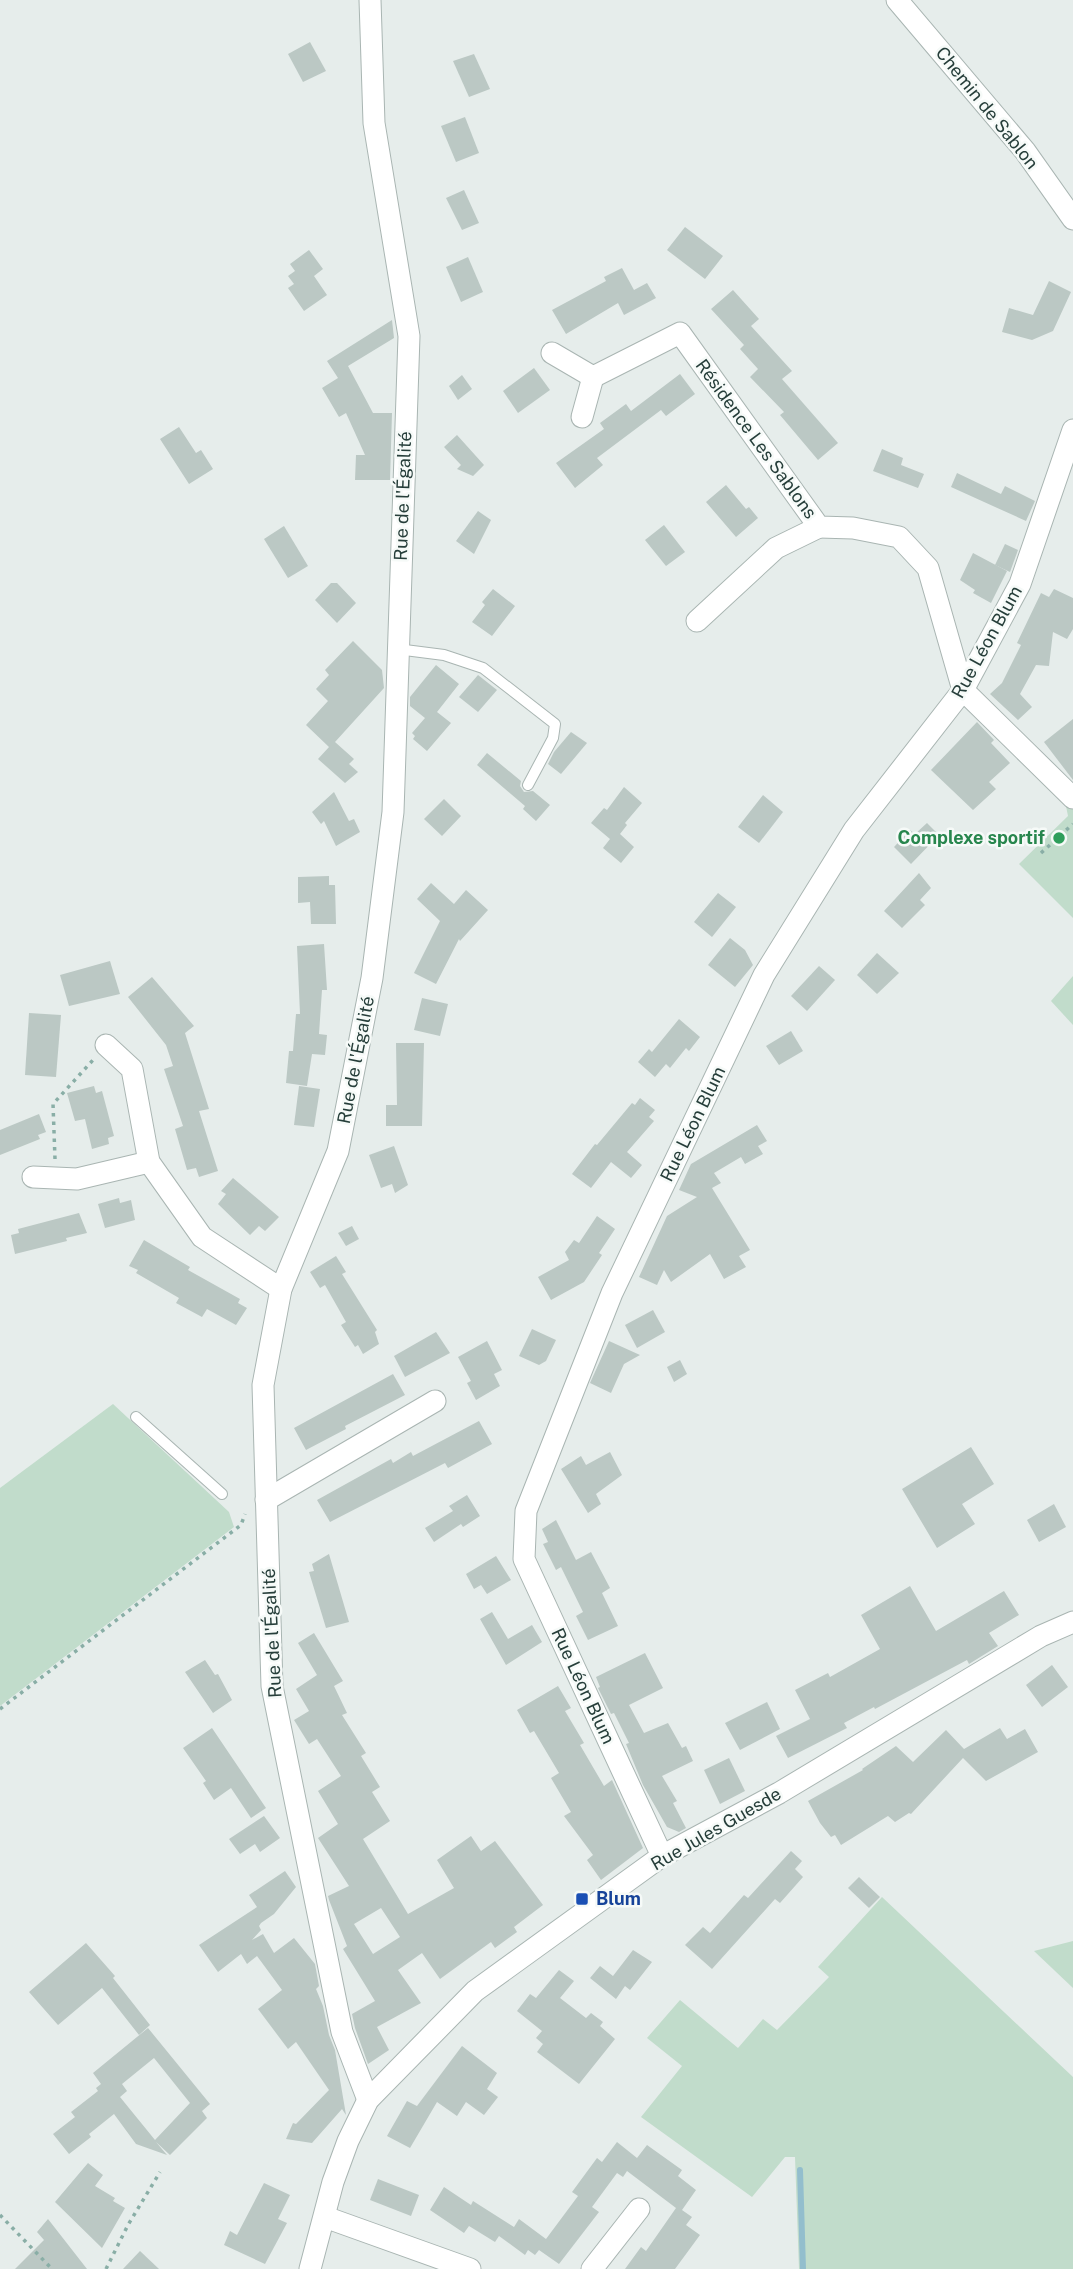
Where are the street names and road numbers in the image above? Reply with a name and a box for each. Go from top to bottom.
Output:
street label: Chemin de Sablon [932,42,1043,173]
street label: Résidence Les Sablons [691,355,821,523]
street label: Rue de l'Égalité [389,431,415,561]
street label: Rue Léon Blum [947,582,1026,702]
street label: Rue de l'Égalité [332,994,378,1126]
street label: Rue Léon Blum [656,1063,729,1185]
street label: Rue de l'Égalité [257,1568,285,1698]
street label: Rue Léon Blum [547,1624,619,1747]
street label: Rue Jules Guesde [647,1783,785,1874]

